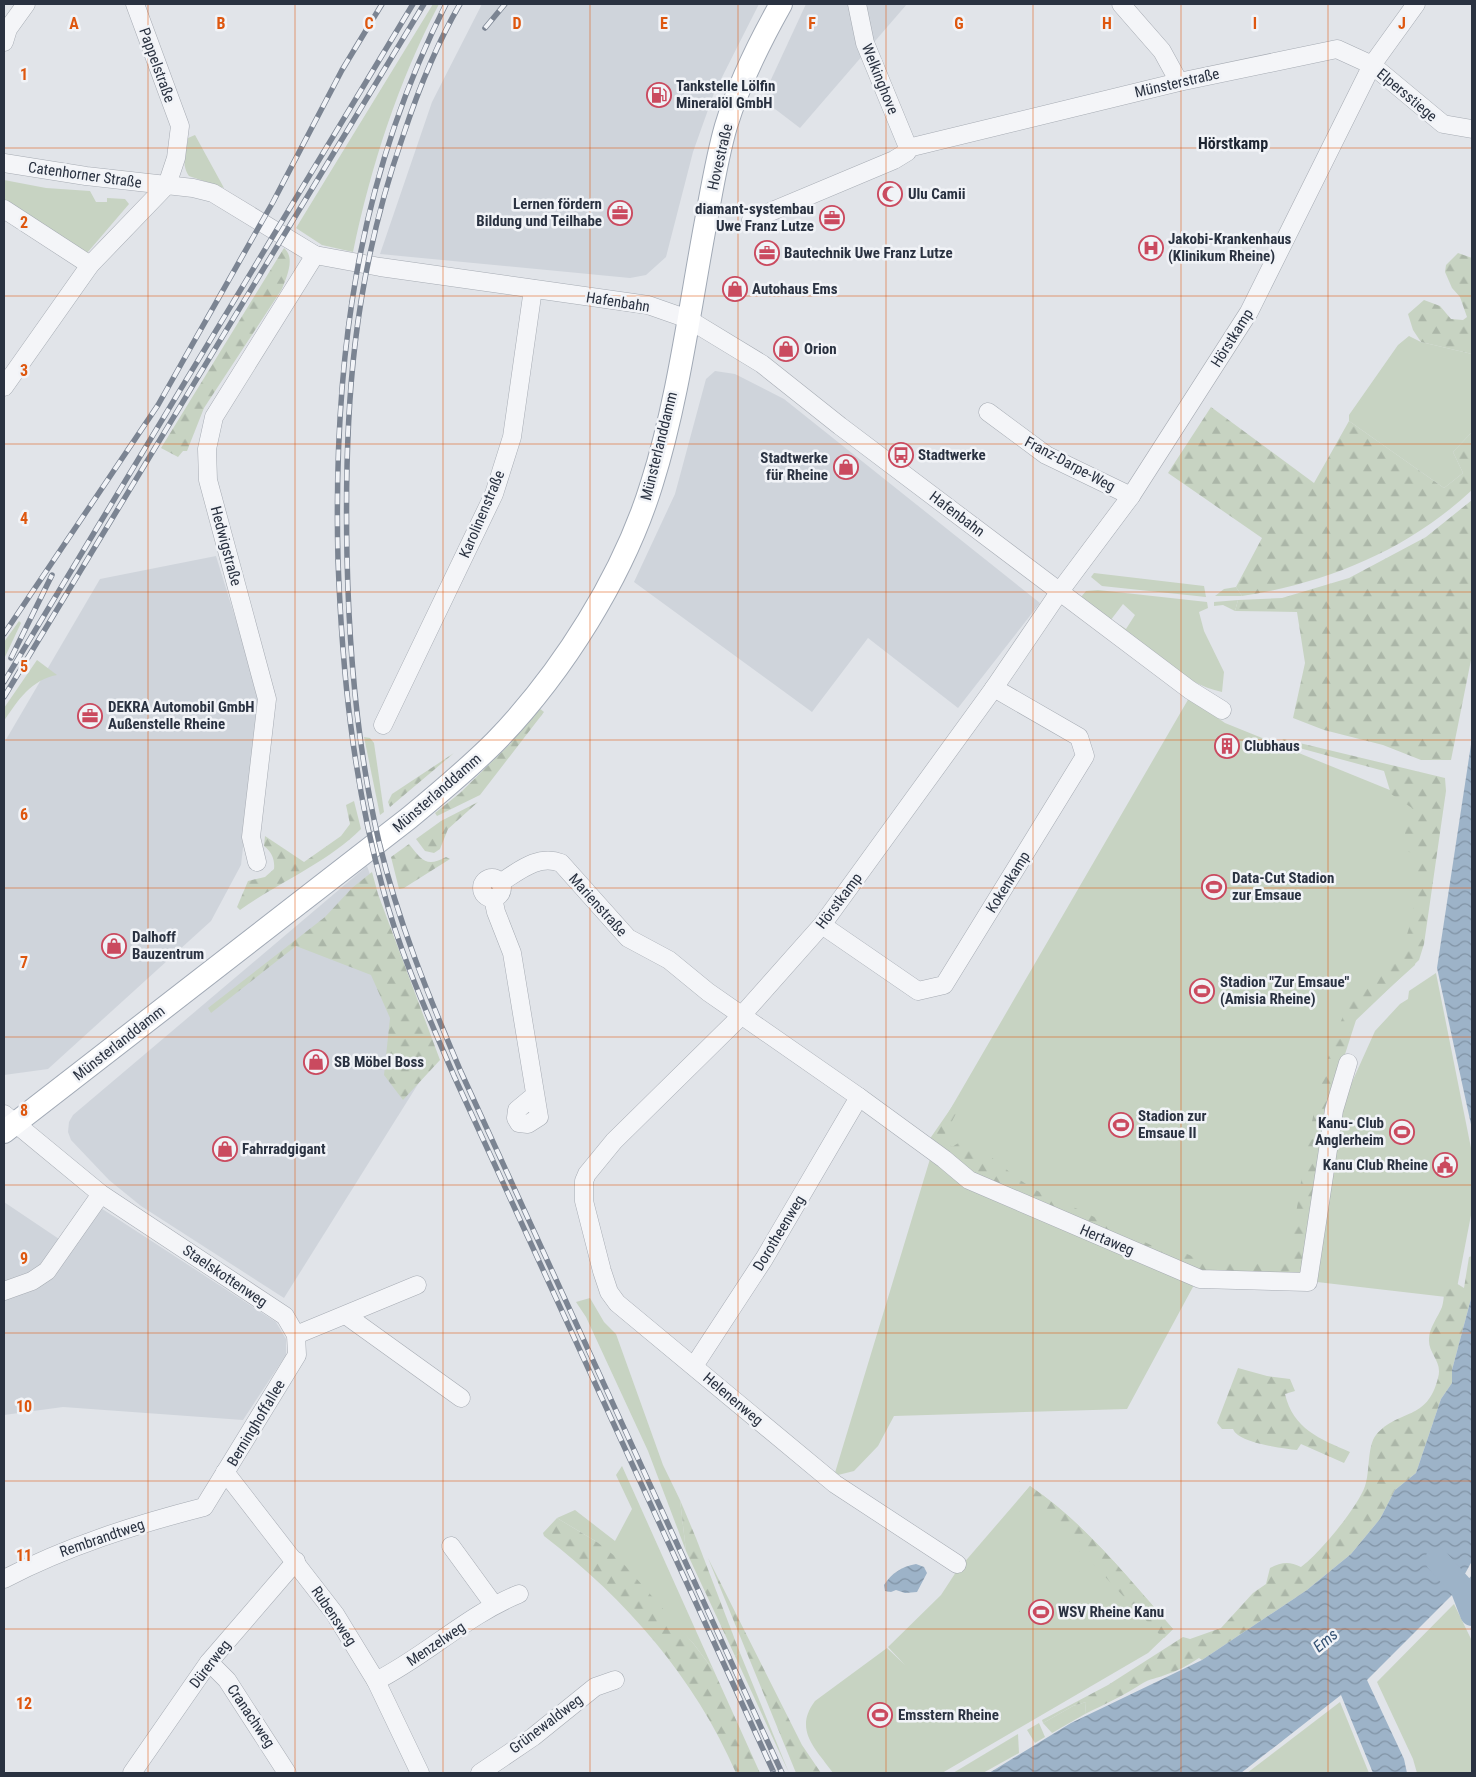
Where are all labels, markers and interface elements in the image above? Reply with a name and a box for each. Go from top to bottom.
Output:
text: A [69,14,79,33]
text: B [217,14,226,33]
text: C [364,14,374,33]
text: D [512,14,522,33]
text: E [660,14,668,33]
text: F [808,14,816,33]
text: G [954,14,964,33]
text: H [1102,14,1112,33]
text: I [1253,14,1257,33]
text: J [1398,14,1406,33]
street label: Pappelstraße [135,25,179,105]
street label: Welkinghove [858,41,902,117]
text: 1 [20,65,28,84]
street label: Münsterstraße [1133,65,1221,101]
street label: Elpersstiege [1373,65,1441,125]
place label: Tankstelle Lölfin Mineralöl GmbH [676,77,775,112]
fuel station icon: Tankstelle Lölfin Mineralöl GmbH [646,82,672,108]
street label: Hovestraße [704,122,736,192]
district label: Hörstkamp [1198,134,1268,153]
street label: Catenhorner Straße [27,158,143,192]
mosque icon: Ulu Camii [877,181,903,207]
place label: Ulu Camii [908,185,965,203]
place label: Lernen fördern Bildung und Teilhabe [476,195,602,230]
office icon: Lernen fördern Bildung und Teilhabe [607,200,633,226]
place label: diamant-systembau Uwe Franz Lutze [695,200,814,235]
office icon: diamant-systembau Uwe Franz Lutze [819,205,845,231]
text: 2 [20,213,28,232]
place label: Jakobi-Krankenhaus (Klinikum Rheine) [1168,230,1292,265]
hospital icon: Jakobi-Krankenhaus (Klinikum Rheine) [1138,235,1164,261]
office icon: Bautechnik Uwe Franz Lutze [754,240,780,266]
place label: Bautechnik Uwe Franz Lutze [784,244,953,262]
shop icon: Autohaus Ems [722,276,748,302]
place label: Autohaus Ems [752,280,838,298]
street label: Hafenbahn [585,288,651,316]
street label: Hörstkamp [1207,306,1257,370]
shop icon: Orion [773,336,799,362]
place label: Orion [804,340,837,358]
text: 3 [20,361,28,380]
street label: Münsterlanddamm [637,390,681,502]
street label: Franz-Darpe-Weg [1022,433,1118,495]
bus stop icon: Stadtwerke [888,442,914,468]
place label: Stadtwerke [918,446,986,464]
place label: Stadtwerke für Rheine [760,449,828,484]
shop icon: Stadtwerke für Rheine [833,454,859,480]
street label: Karolinenstraße [455,468,509,560]
street label: Hafenbahn [926,487,988,541]
street label: Hedwigstraße [207,504,245,588]
text: 4 [20,509,28,528]
text: 5 [20,657,28,676]
place label: DEKRA Automobil GmbH Außenstelle Rheine [108,698,255,733]
office icon: DEKRA Automobil GmbH Außenstelle Rheine [77,703,103,729]
building icon: Clubhaus [1214,733,1240,759]
place label: Clubhaus [1244,737,1300,755]
street label: Münsterlanddamm [389,750,485,836]
text: 6 [20,805,28,824]
street label: Kokenkamp [982,848,1034,916]
street label: Hörstkamp [812,869,866,933]
place label: Data-Cut Stadion zur Emsaue [1232,869,1334,904]
street label: Marienstraße [565,870,631,940]
sports icon: Data-Cut Stadion zur Emsaue [1201,874,1227,900]
place label: Dalhoff Bauzentrum [132,928,204,963]
shop icon: Dalhoff Bauzentrum [101,933,127,959]
text: 7 [20,953,28,972]
place label: Stadion "Zur Emsaue" (Amisia Rheine) [1220,973,1350,1008]
sports icon: Stadion "Zur Emsaue" (Amisia Rheine) [1189,978,1215,1004]
street label: Münsterlanddamm [70,1002,168,1084]
shop icon: SB Möbel Boss [303,1049,329,1075]
place label: SB Möbel Boss [334,1053,424,1071]
text: 8 [20,1101,28,1120]
place label: Stadion zur Emsaue II [1138,1107,1206,1142]
sports icon: Stadion zur Emsaue II [1108,1112,1134,1138]
place label: Kanu- Club Anglerheim [1315,1114,1384,1149]
sports icon: Kanu- Club Anglerheim [1389,1119,1415,1145]
shop icon: Fahrradgigant [212,1136,238,1162]
place label: Fahrradgigant [242,1140,326,1158]
public building icon: Kanu Club Rheine [1432,1152,1458,1178]
place label: Kanu Club Rheine [1323,1156,1428,1174]
street label: Dorotheenweg [749,1192,809,1274]
street label: Hertaweg [1077,1221,1137,1259]
street label: Staelskottenweg [179,1241,271,1311]
text: 9 [20,1249,28,1268]
street label: Helenenweg [699,1369,767,1429]
street label: Berninghoffallee [223,1377,289,1469]
text: 10 [16,1397,32,1416]
street label: Rembrandtweg [57,1515,147,1561]
text: 11 [16,1546,32,1565]
street label: Rubensweg [308,1583,360,1649]
sports icon: WSV Rheine Kanu [1028,1599,1054,1625]
place label: WSV Rheine Kanu [1058,1603,1164,1621]
street label: Menzelweg [403,1618,469,1670]
water label: Ems [1309,1625,1342,1656]
street label: Dürerweg [186,1636,234,1692]
street label: Cranachweg [223,1681,279,1751]
street label: Grünewaldweg [506,1691,586,1757]
text: 12 [16,1694,32,1713]
sports icon: Emsstern Rheine [867,1702,893,1728]
place label: Emsstern Rheine [898,1706,999,1724]

